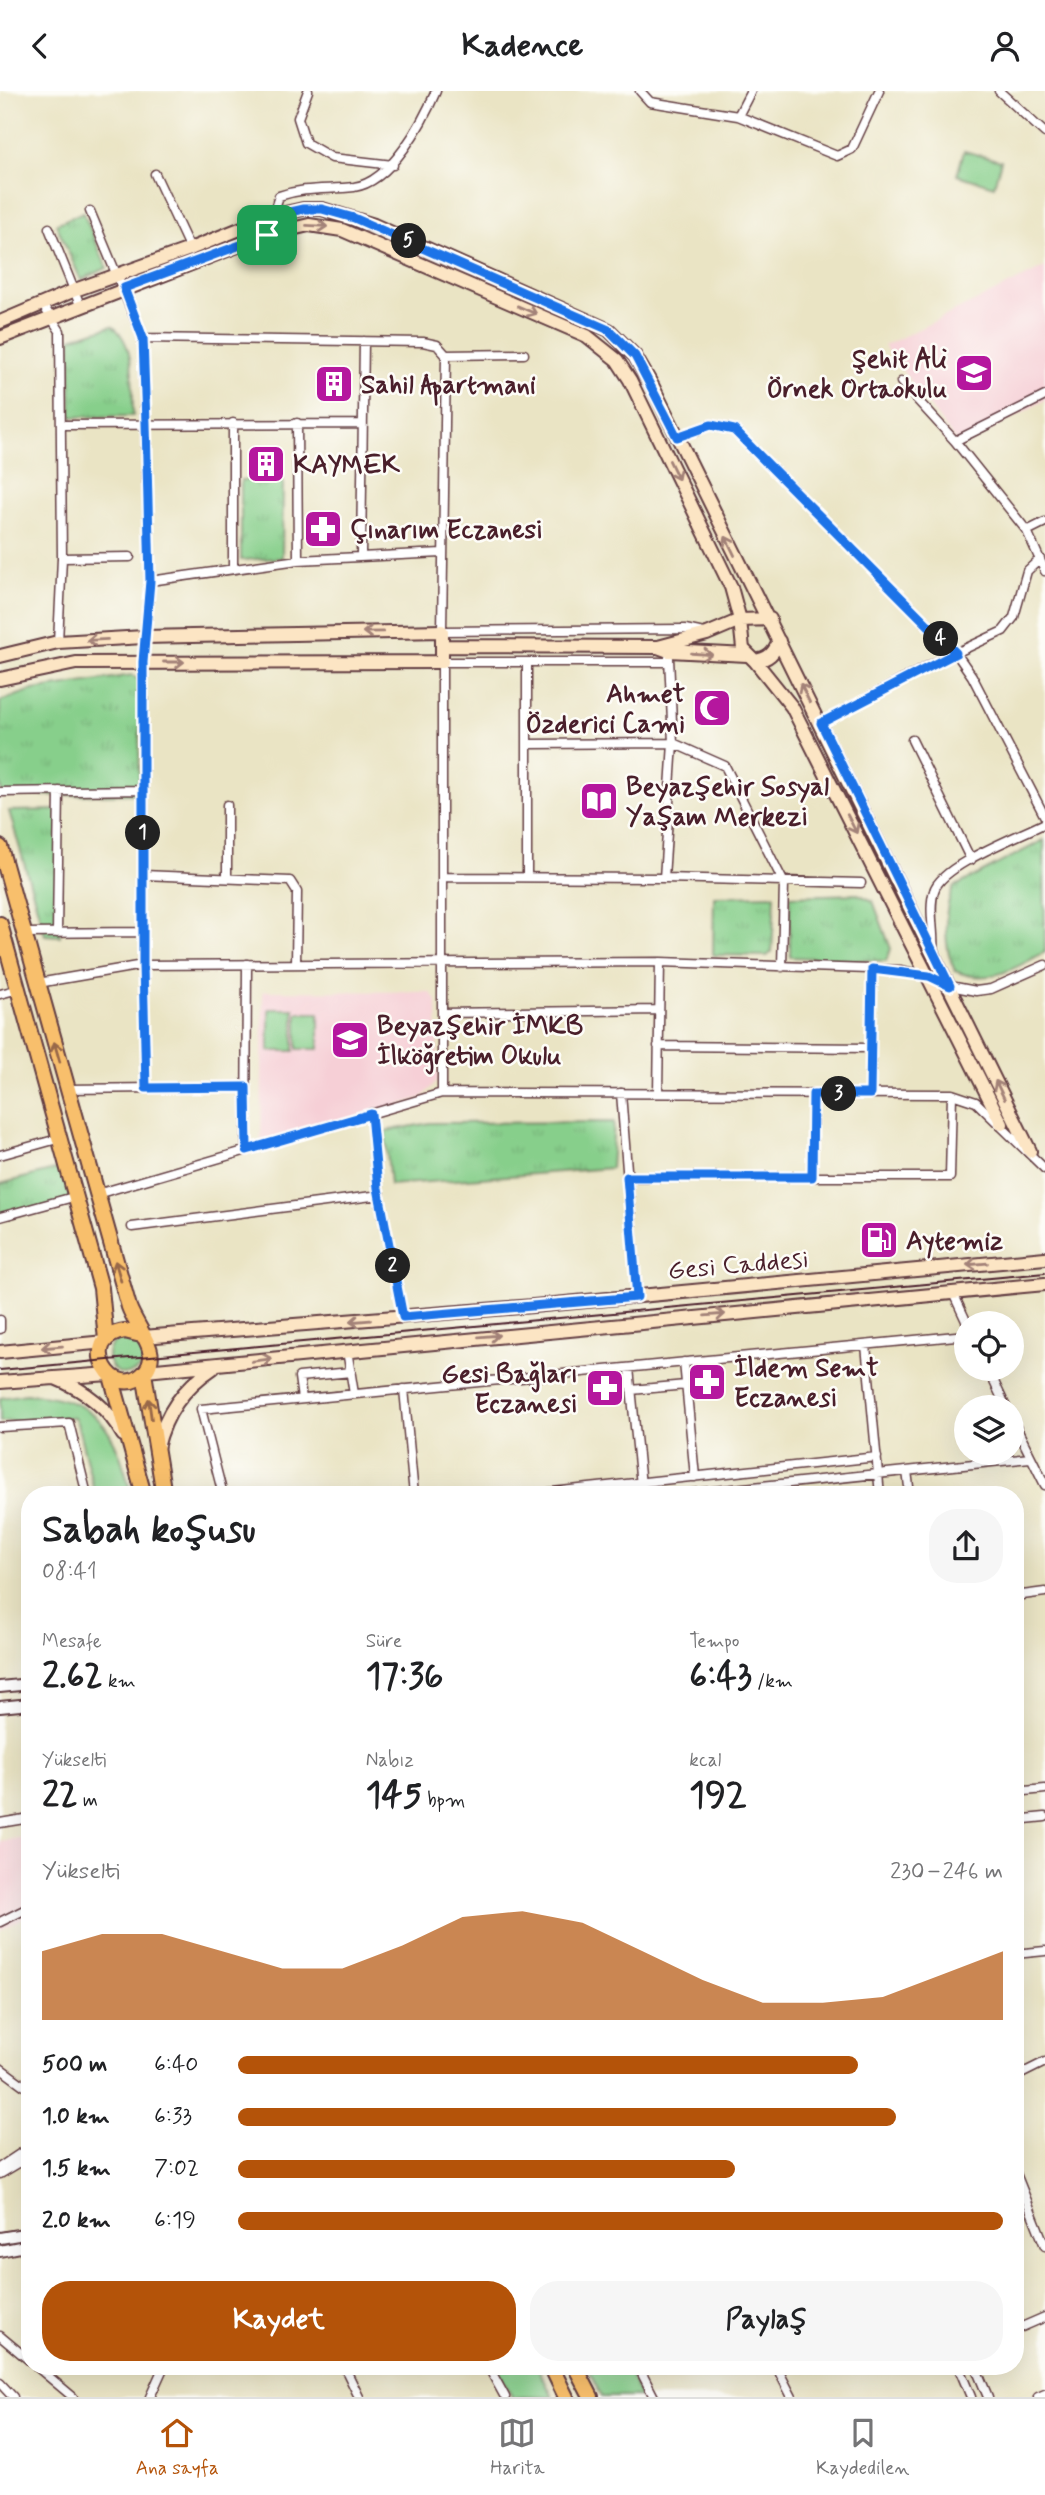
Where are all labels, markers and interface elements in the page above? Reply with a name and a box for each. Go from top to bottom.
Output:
text: Kadence [462,25,583,67]
icon: back [21,27,59,65]
icon: person [986,27,1024,65]
pin [237,205,297,265]
icon: arrive [248,216,286,254]
one-way arrow [305,220,328,233]
pin: 5 [392,223,426,259]
text: 5 [403,228,414,253]
one-way arrow [516,305,538,318]
place label: Şehit Ali Örnek Ortaokulu [767,343,947,407]
school or university icon: Şehit Ali Örnek Ortaokulu [953,352,995,394]
building icon: Sahil Apartmani [313,363,355,405]
place label: Sahil Apartmani [361,369,536,406]
building icon: KAYMEK [245,443,287,485]
place label: KAYMEK [293,449,401,483]
one-way arrow [668,459,681,480]
pharmacy icon: Çınarım Eczanesi [302,508,344,550]
place label: Çınarım Eczanesi [350,514,543,548]
one-way arrow [722,536,736,557]
pin: 4 [923,621,958,657]
one-way arrow [362,626,385,639]
text: 4 [935,626,946,651]
one-way arrow [86,634,109,647]
one-way arrow [691,647,714,660]
one-way arrow [162,655,185,669]
place label: Ahmet Özderici Cami [526,678,685,742]
one-way arrow [798,683,812,704]
mosque icon: Ahmet Özderici Cami [691,687,733,729]
place label: Beyazşehir Sosyal Yaşam Merkezi [626,771,829,835]
library icon: Beyazşehir Sosyal Yaşam Merkezi [578,780,620,822]
one-way arrow [846,813,859,834]
pin: 1 [125,815,160,851]
text: 1 [138,820,147,845]
place label: Beyazşehir İMKB İlköğretim Okulu [377,1010,583,1075]
school or university icon: Beyazşehir İMKB İlköğretim Okulu [329,1019,371,1061]
one-way arrow [50,1041,63,1064]
pin: 3 [822,1077,856,1111]
one-way arrow [993,1080,1006,1101]
text: 3 [834,1081,843,1106]
fuel station icon: Aytemiz [858,1219,900,1261]
place label: Aytemiz [906,1225,1003,1259]
street label: Gesi Caddesi [666,1243,810,1289]
pin: 2 [376,1249,410,1283]
text: 2 [388,1253,397,1278]
one-way arrow [966,1258,989,1271]
one-way arrow [111,1260,124,1282]
one-way arrow [703,1308,726,1321]
map controls [954,1311,1024,1465]
button: locate [954,1311,1024,1381]
one-way arrow [349,1315,372,1328]
one-way arrow [477,1329,500,1342]
one-way arrow [42,1341,64,1354]
place label: İldem Semt Eczanesi [734,1352,878,1416]
one-way arrow [251,1353,273,1366]
place label: Gesi Bağları Eczanesi [442,1358,578,1422]
pharmacy icon: İldem Semt Eczanesi [686,1361,728,1403]
pharmacy icon: Gesi Bağları Eczanesi [584,1367,626,1409]
button: layers [954,1395,1024,1465]
one-way arrow [143,1399,156,1421]
text: Sabah koşusu [42,1506,256,1555]
button: share [929,1509,1003,1583]
text: 08:41 [42,1557,97,1587]
text: Mesafe [42,1629,102,1654]
text: Süre [366,1629,402,1654]
text: Tempo [689,1629,740,1654]
text: 2.62 [42,1654,103,1700]
text: 17:36 [366,1654,443,1700]
text: 6:43 [689,1654,752,1700]
text: km [103,1669,136,1694]
text: /km [752,1669,793,1694]
text: Yükselti [42,1748,106,1773]
text: Nabız [366,1748,414,1773]
text: kcal [689,1748,721,1773]
text: 22 [42,1773,78,1819]
text: 145 [366,1773,422,1819]
text: 192 [689,1773,747,1819]
text: m [78,1788,98,1813]
text: bpm [422,1788,465,1813]
text: Yükselti [42,1857,120,1887]
text: 230–246 m [890,1857,1003,1887]
text: 500 m [42,2050,107,2080]
text: 6:40 [154,2050,198,2080]
text: 1.0 km [42,2102,110,2132]
text: 6:33 [154,2102,192,2132]
text: 1.5 km [42,2154,111,2184]
text: 7:02 [154,2154,199,2184]
text: 2.0 km [42,2206,111,2236]
text: 6:19 [154,2206,196,2236]
button: Kaydet [42,2281,516,2361]
button: Paylaş [530,2281,1003,2361]
tab: Ana sayfa [136,2414,219,2481]
tab: Harita [490,2414,545,2481]
tab: Kaydedilen [816,2414,909,2481]

